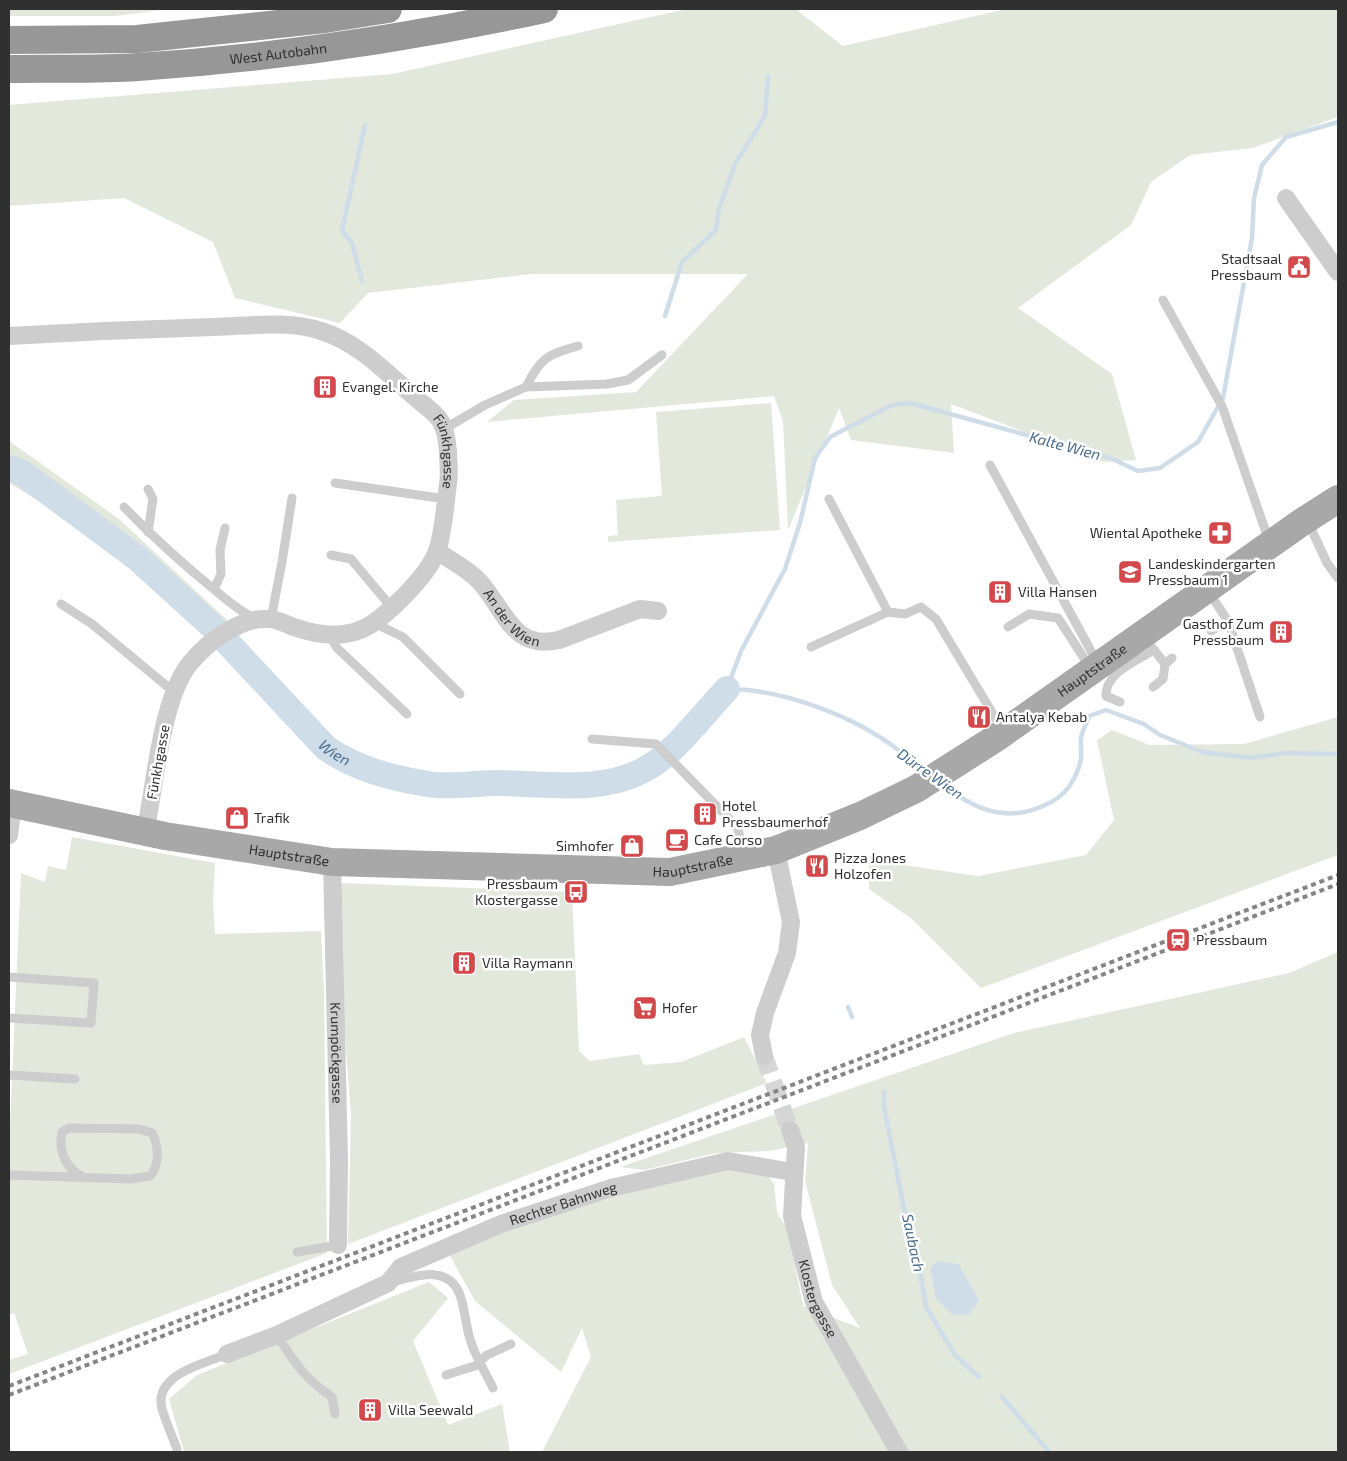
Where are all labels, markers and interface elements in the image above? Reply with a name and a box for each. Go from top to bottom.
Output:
street label: West Autobahn [229,39,328,67]
place label: Stadtsaal Pressbaum [1211,250,1283,283]
public building icon: Stadtsaal Pressbaum [1286,254,1312,280]
building icon: Evangel. Kirche [312,374,338,400]
place label: Evangel. Kirche [342,378,438,395]
street label: Fünkhgasse [430,410,458,490]
water label: Kalte Wien [1028,427,1103,463]
pharmacy icon: Wiental Apotheke [1207,520,1233,546]
place label: Wiental Apotheke [1090,524,1202,541]
place label: Landeskindergarten Pressbaum 1 [1148,555,1276,588]
school or university icon: Landeskindergarten Pressbaum 1 [1117,559,1143,585]
building icon: Villa Hansen [987,579,1013,605]
place label: Villa Hansen [1018,583,1097,600]
street label: An der Wien [480,585,541,650]
place label: Gasthof Zum Pressbaum [1183,615,1264,648]
building icon: Gasthof Zum Pressbaum [1268,619,1294,645]
street label: Hauptstraße [1054,639,1130,700]
restaurant icon: Antalya Kebab [966,704,992,730]
place label: Antalya Kebab [996,708,1087,725]
street label: Fünkhgasse [143,723,172,801]
water label: Wien [315,736,354,769]
water label: Dürre Wien [894,744,967,802]
place label: Hotel Pressbaumerhof [722,797,829,830]
building icon: Hotel Pressbaumerhof [692,801,718,827]
shop icon: Trafik [224,805,250,831]
place label: Trafik [254,809,290,826]
cafe icon: Cafe Corso [664,827,690,853]
place label: Cafe Corso [694,831,762,848]
shop icon: Simhofer [619,833,645,859]
place label: Simhofer [556,837,614,854]
street label: Hauptstraße [248,840,331,869]
place label: Pizza Jones Holzofen [834,849,906,882]
street label: Hauptstraße [653,850,734,880]
restaurant icon: Pizza Jones Holzofen [804,853,830,879]
place label: Pressbaum Klostergasse [475,875,558,908]
bus stop icon: Pressbaum Klostergasse [563,879,589,905]
station icon: Pressbaum [1165,927,1191,953]
place label: Pressbaum [1196,931,1267,948]
building icon: Villa Raymann [451,950,477,976]
place label: Villa Raymann [482,954,573,971]
supermarket icon: Hofer [632,995,658,1021]
place label: Hofer [662,999,698,1016]
street label: Krumpöckgasse [327,1002,347,1104]
street label: Rechter Bahnweg [507,1178,619,1229]
water label: Saubach [899,1212,929,1273]
street label: Klostergasse [795,1258,841,1340]
building icon: Villa Seewald [357,1397,383,1423]
place label: Villa Seewald [388,1401,473,1418]

